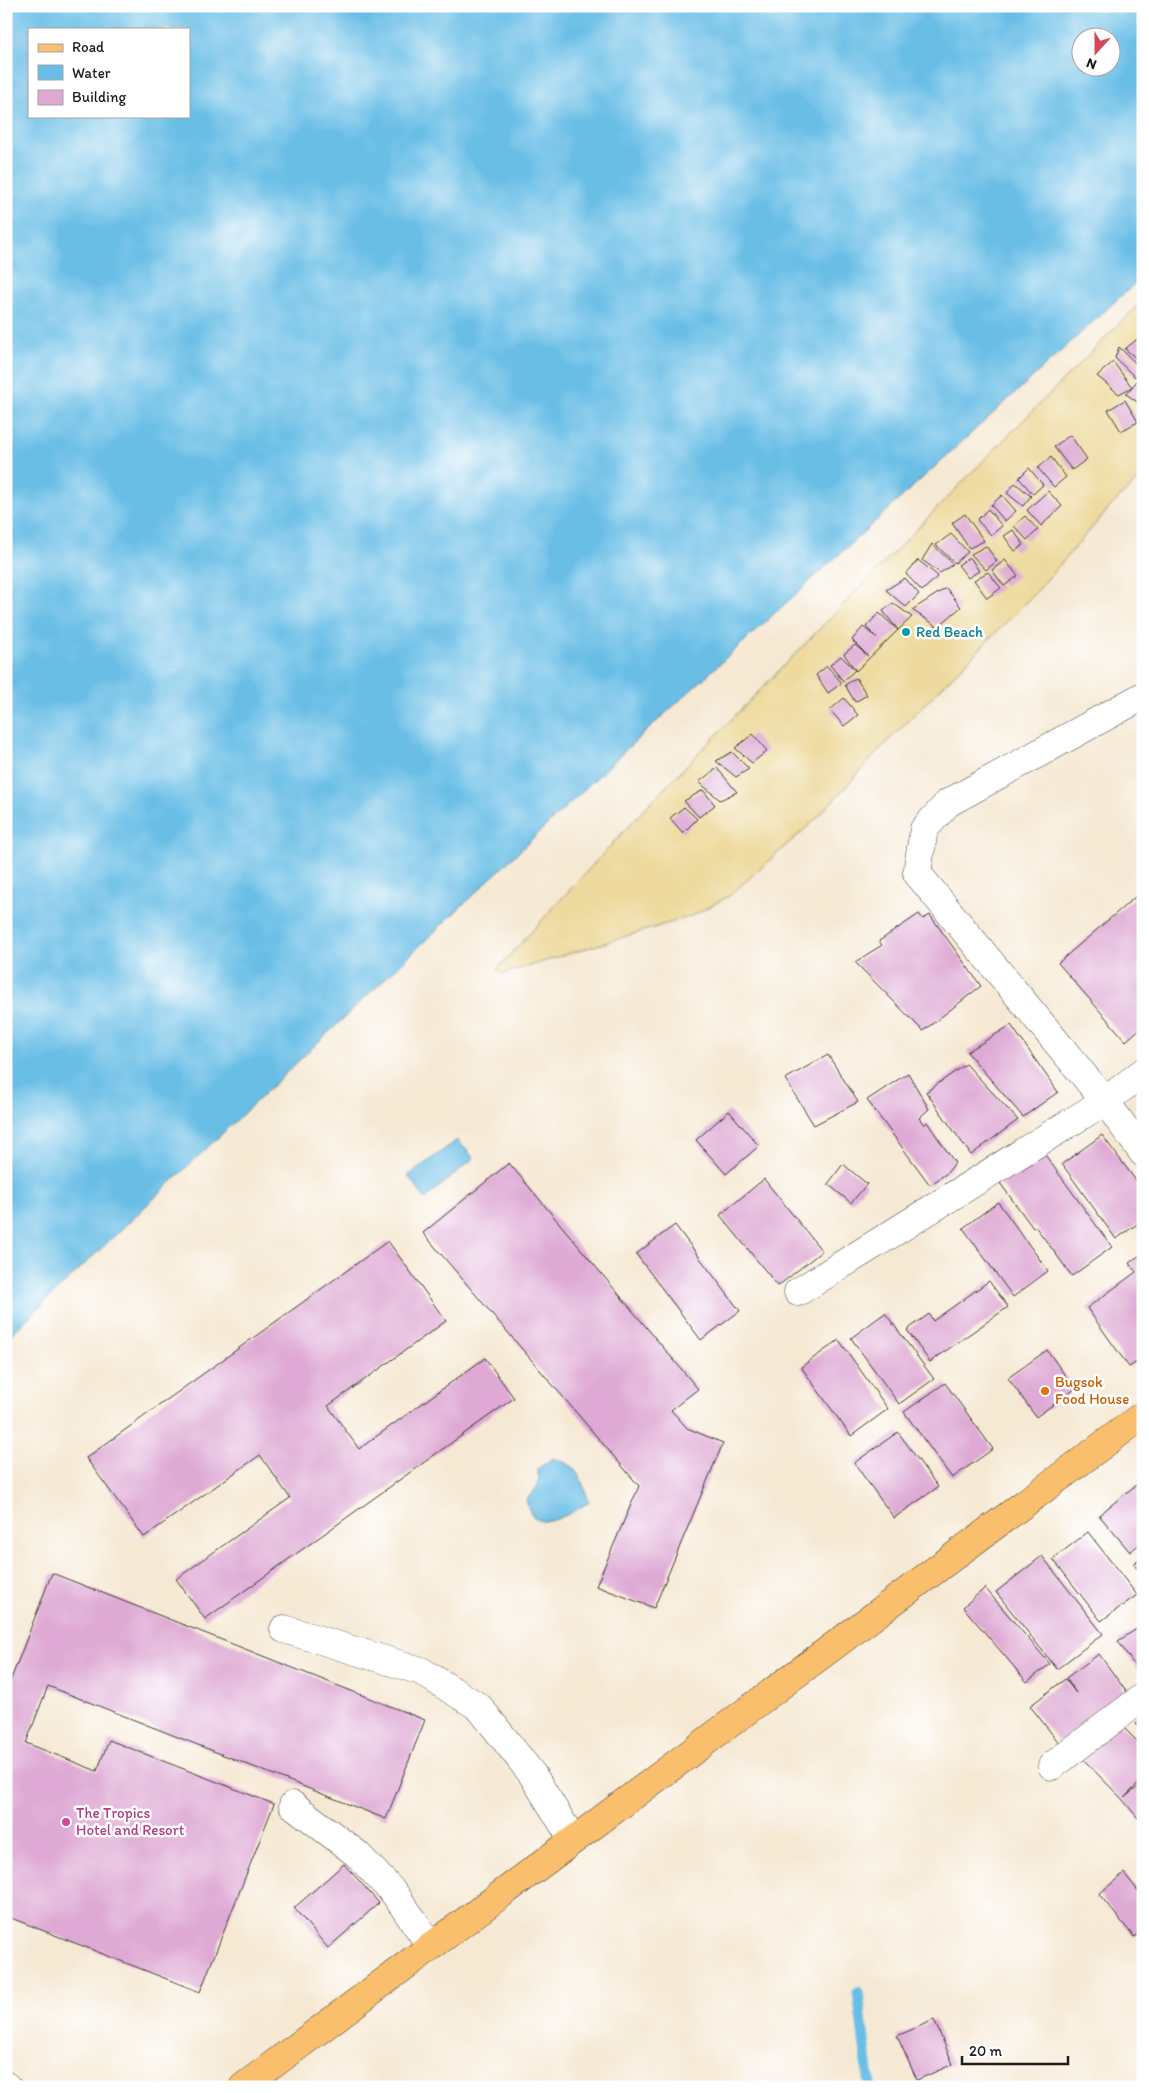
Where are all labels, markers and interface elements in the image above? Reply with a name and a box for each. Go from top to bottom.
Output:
legend [28,28,190,118]
north arrow [1072,28,1122,78]
text: Road [72,38,105,56]
text: N [1084,54,1099,73]
text: Water [72,64,111,82]
text: Building [72,88,126,106]
place label: Red Beach [916,623,983,641]
marker: Red Beach [900,626,912,638]
place label: Bugsok Food House [1055,1373,1129,1408]
marker: Bugsok Food House [1039,1385,1051,1397]
place label: The Tropics Hotel and Resort [76,1804,185,1839]
marker: The Tropics Hotel and Resort [60,1816,72,1828]
scale bar [962,2033,1068,2065]
text: 20 m [969,2042,1003,2060]

